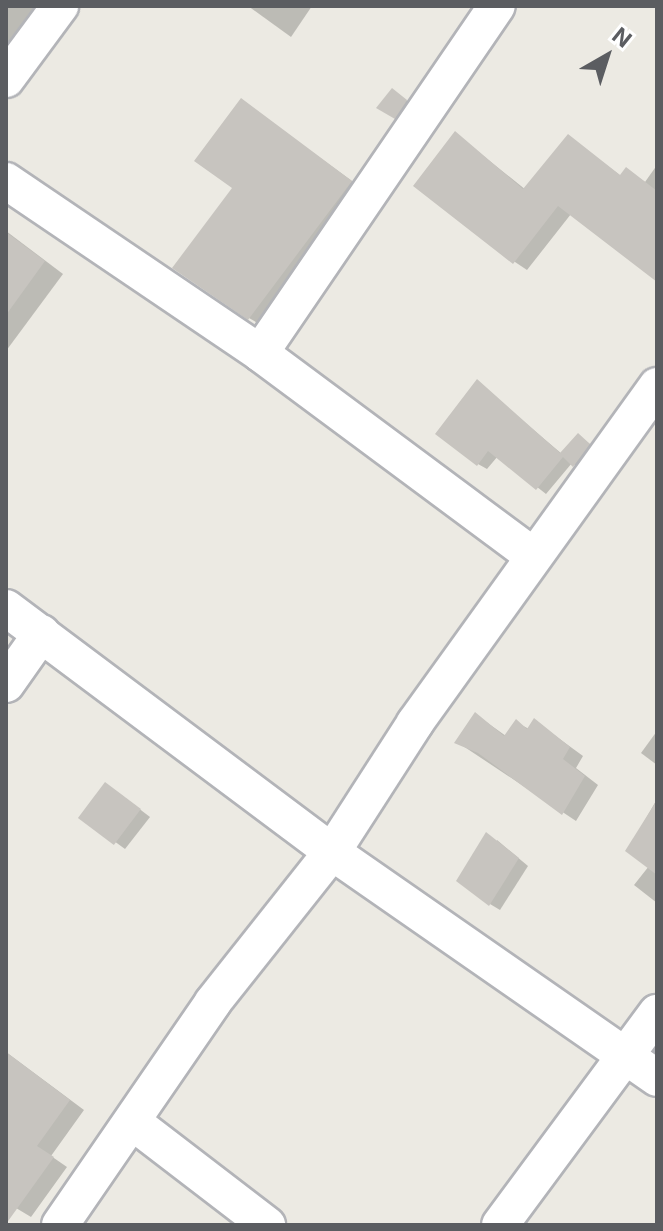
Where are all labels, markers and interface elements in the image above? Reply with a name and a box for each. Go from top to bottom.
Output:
north arrow [567,16,647,96]
text: N [607,22,637,53]

